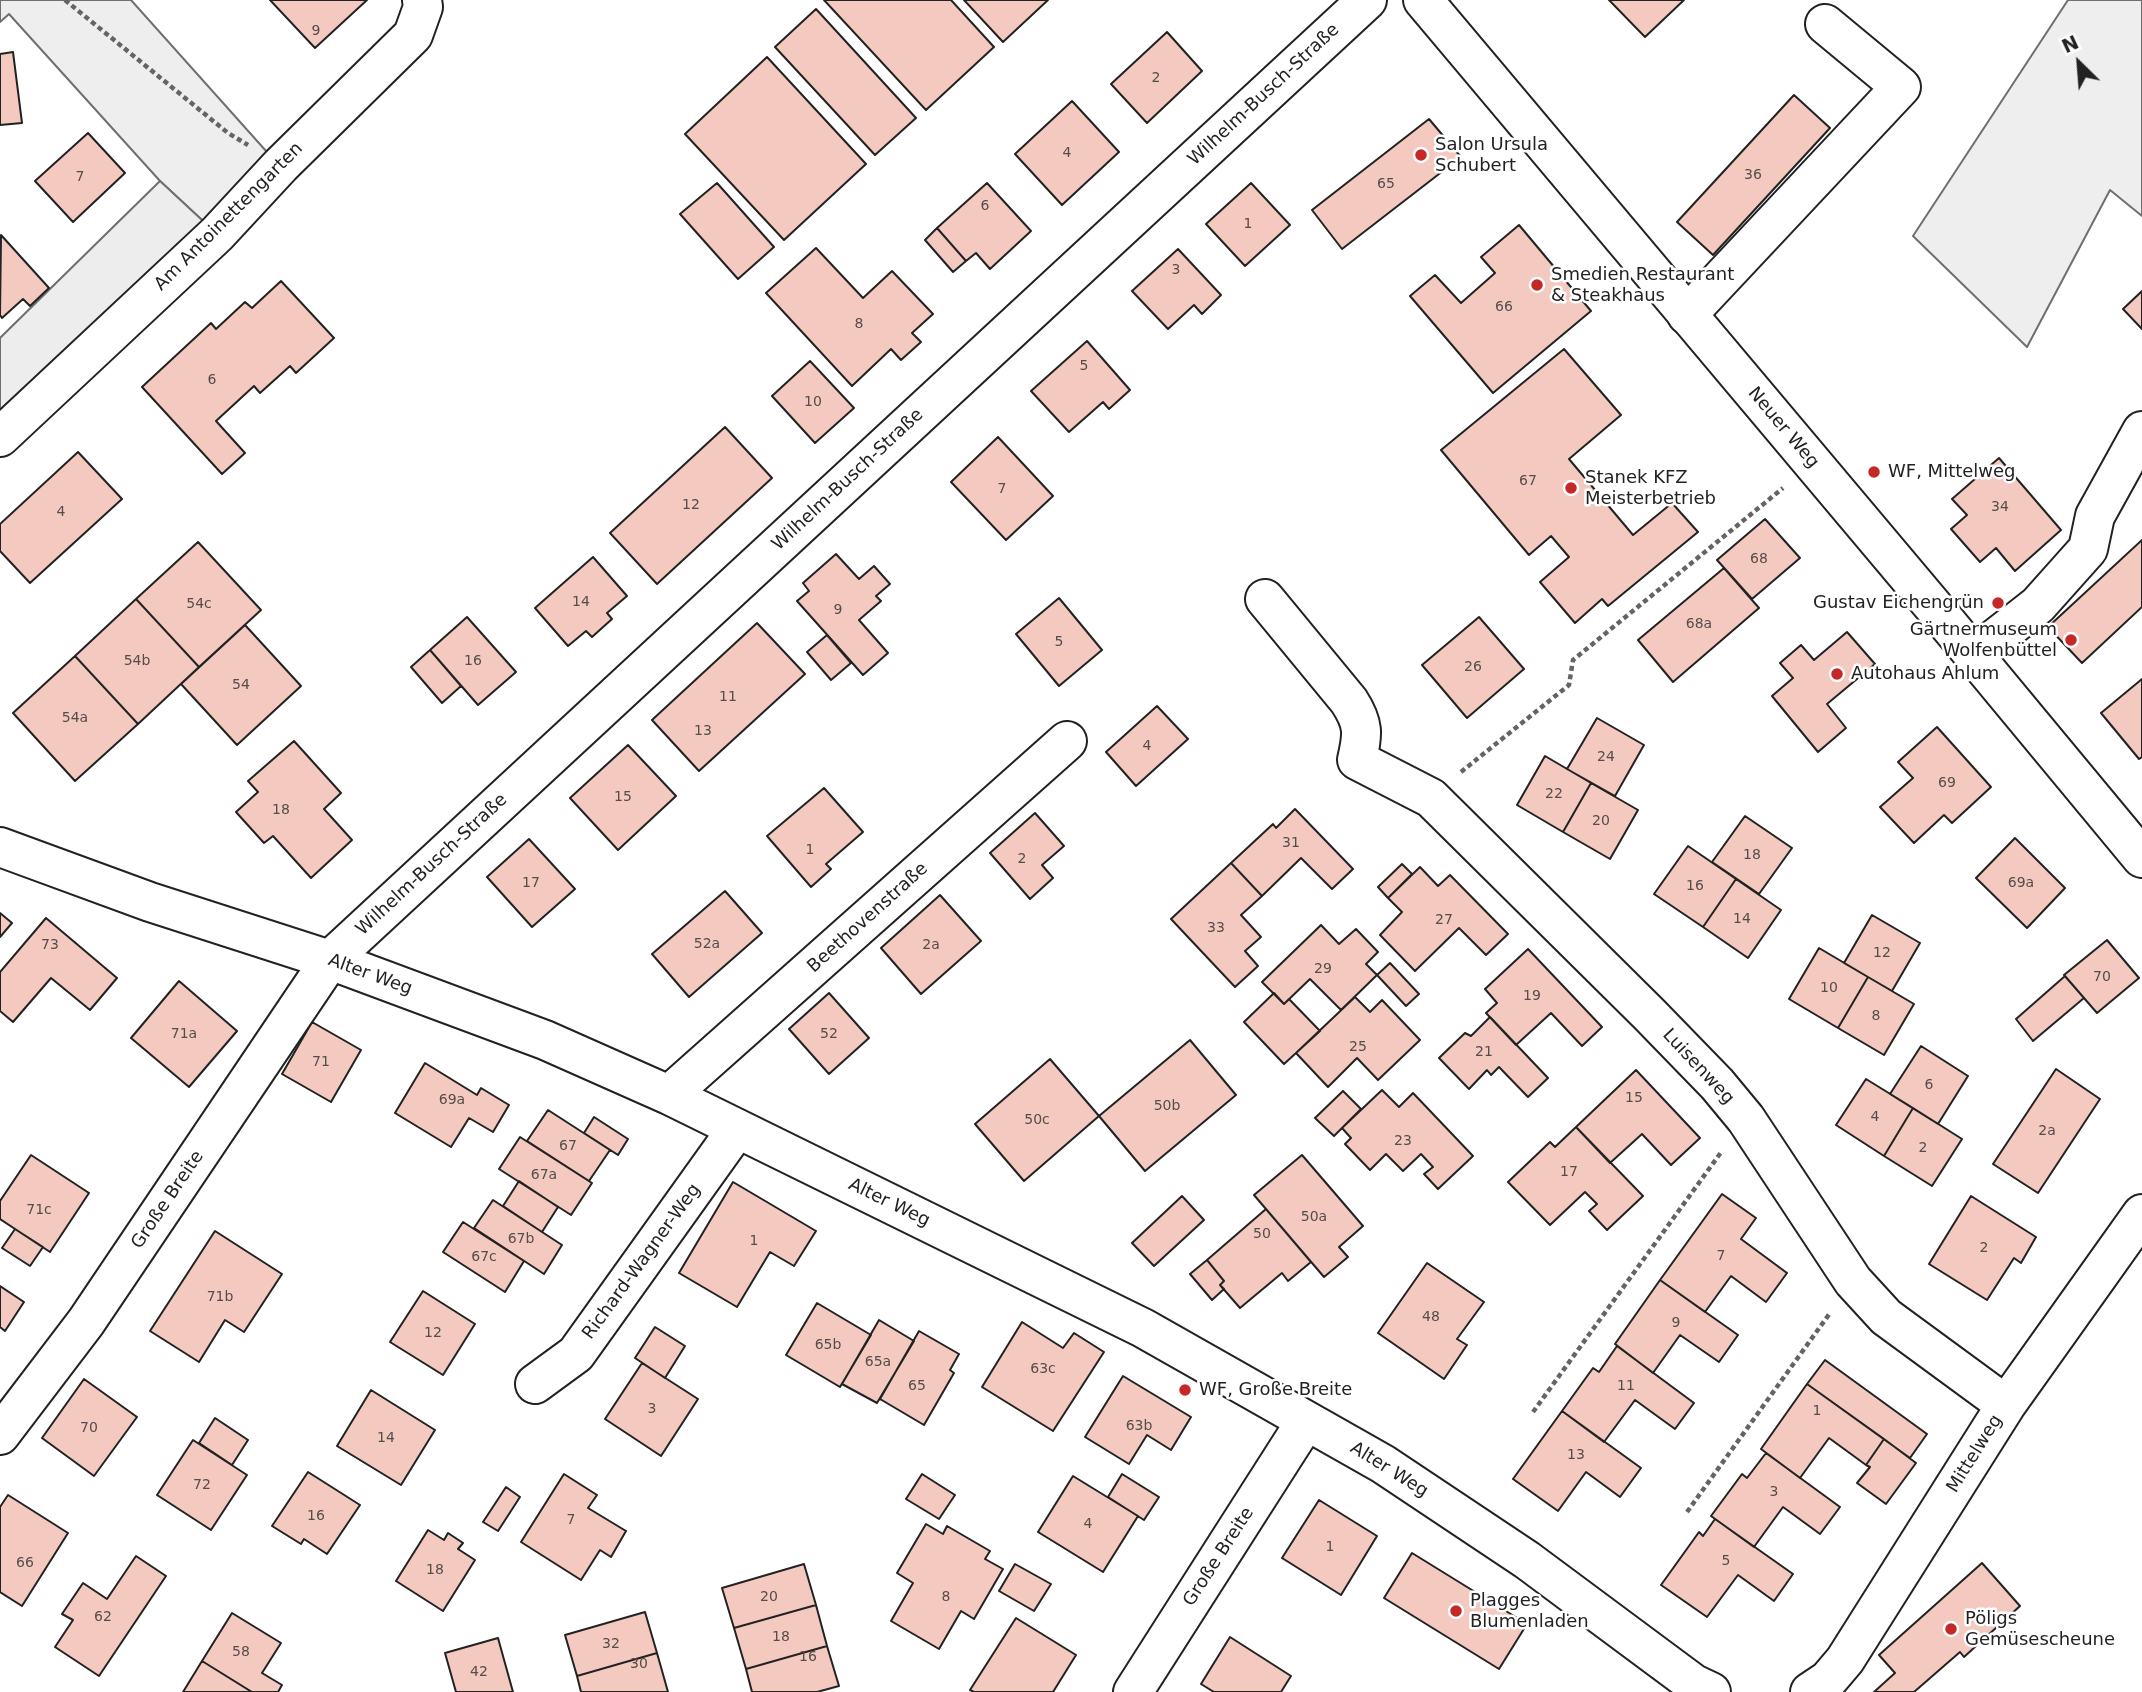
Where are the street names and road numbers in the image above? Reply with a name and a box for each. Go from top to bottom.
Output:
street label: Wilhelm-Busch-Straße [1184,19,1344,171]
street label: Am Antoinettengarten [150,138,308,296]
street label: Neuer Weg [1743,383,1823,473]
street label: Wilhelm-Busch-Straße [768,404,928,556]
street label: Wilhelm-Busch-Straße [352,789,512,941]
street label: Beethovenstraße [803,858,933,978]
street label: Alter Weg [325,950,415,1000]
street label: Luisenweg [1658,1025,1738,1109]
street label: Große Breite [127,1147,209,1253]
street label: Alter Weg [845,1174,933,1232]
street label: Richard-Wagner-Weg [578,1180,706,1344]
street label: Mittelweg [1943,1411,2007,1497]
street label: Alter Weg [1346,1438,1432,1502]
street label: Große Breite [1179,1503,1259,1611]

